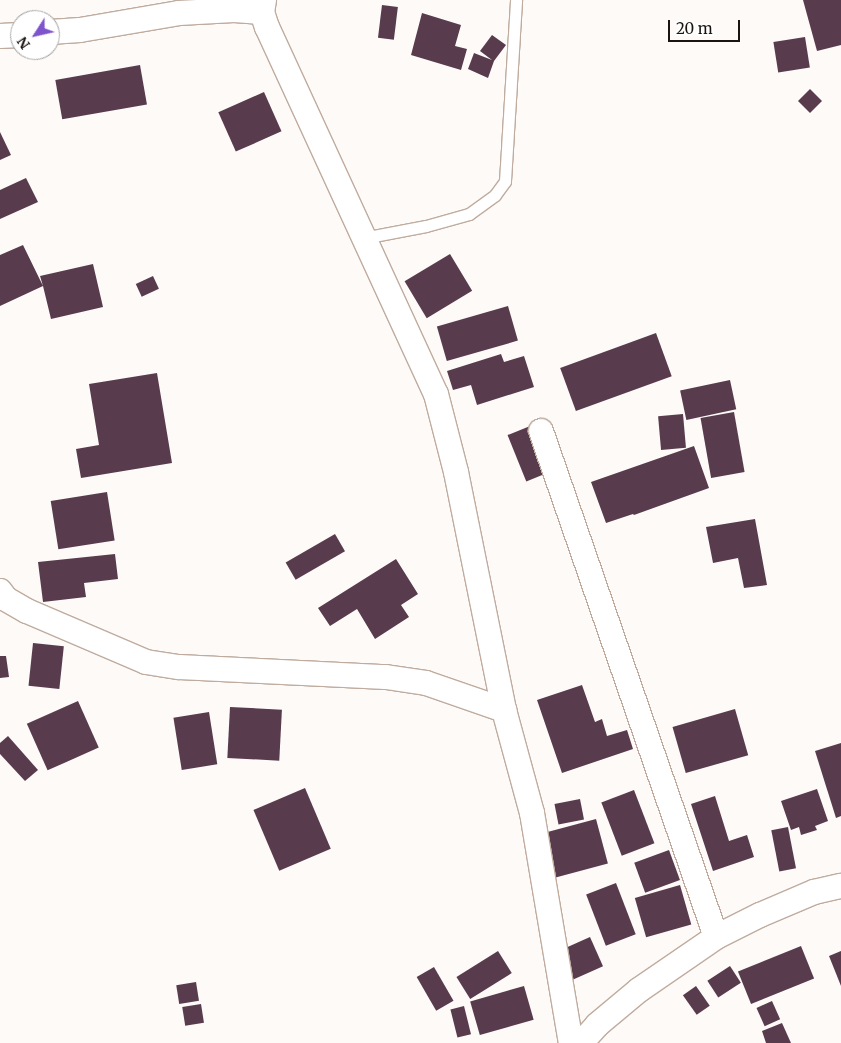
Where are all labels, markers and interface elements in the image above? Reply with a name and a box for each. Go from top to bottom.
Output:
north arrow [10,10,60,60]
scale bar [671,10,744,42]
text: 20 m [676,19,713,38]
text: N [13,33,34,53]

